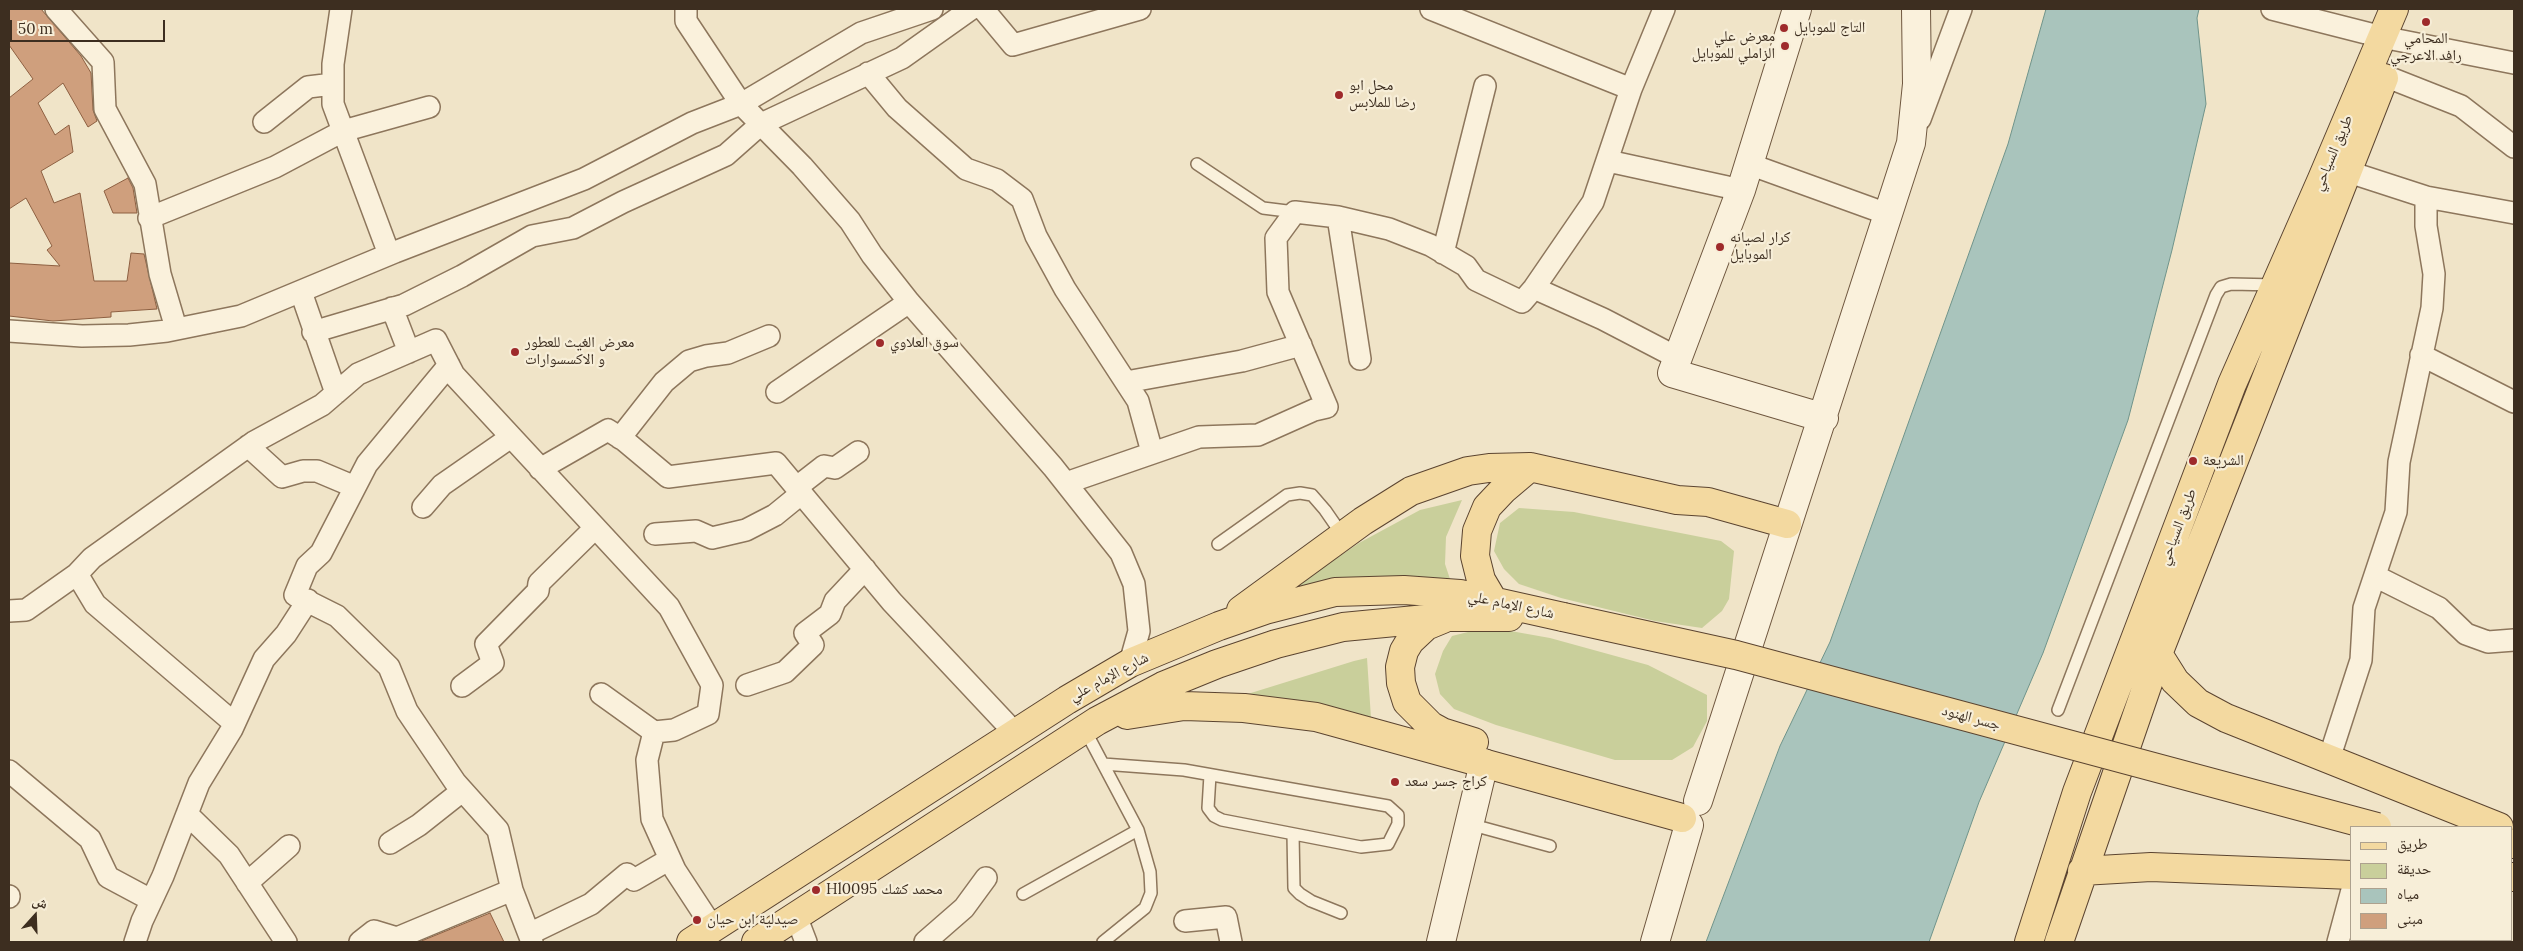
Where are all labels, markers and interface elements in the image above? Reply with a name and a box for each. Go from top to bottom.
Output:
scale bar [12,10,168,42]
marker: المحامي رافد الاعرجي [2420,16,2432,28]
text: 50 m [18,19,53,38]
place label: التاج للموبايل [1794,19,1865,37]
marker: التاج للموبايل [1778,22,1790,34]
place label: معرض علي الزاملي للموبايل [1692,28,1775,63]
place label: المحامي رافد الاعرجي [2390,30,2462,65]
marker: معرض علي الزاملي للموبايل [1779,40,1791,52]
place label: محل ابو رضا للملابس [1349,77,1416,112]
marker: محل ابو رضا للملابس [1333,89,1345,101]
street label: طريق السياحي [2309,112,2357,194]
place label: كرار لصيانه الموبايل [1730,229,1791,264]
marker: كرار لصيانه الموبايل [1714,241,1726,253]
place label: معرض الغيث للعطور و الاكسسوارات [525,334,634,369]
place label: سوق العلاوي [890,334,959,352]
marker: سوق العلاوي [874,337,886,349]
marker: معرض الغيث للعطور و الاكسسوارات [509,346,521,358]
place label: الشريعة [2203,452,2244,470]
marker: الشريعة [2187,455,2199,467]
street label: طريق السياحي [2155,486,2201,568]
street label: شارع الإمام علي [1466,587,1556,623]
street label: شارع الإمام علي [1066,649,1152,705]
street label: جسر الهنود [1940,702,2002,734]
place label: كراج جسر سعد [1405,773,1487,791]
marker: كراج جسر سعد [1389,776,1401,788]
legend [2350,826,2513,941]
text: طريق [2397,834,2428,853]
text: حديقة [2397,859,2431,878]
place label: Hl0095 محمد كشك [826,881,942,899]
marker: Hl0095 محمد كشك [810,884,822,896]
text: مياه [2397,884,2419,903]
north arrow [10,891,60,941]
text: ش [30,891,50,913]
text: مبنى [2397,909,2423,928]
place label: صيدلية ابن حيان [707,911,799,929]
marker: صيدلية ابن حيان [691,914,703,926]

